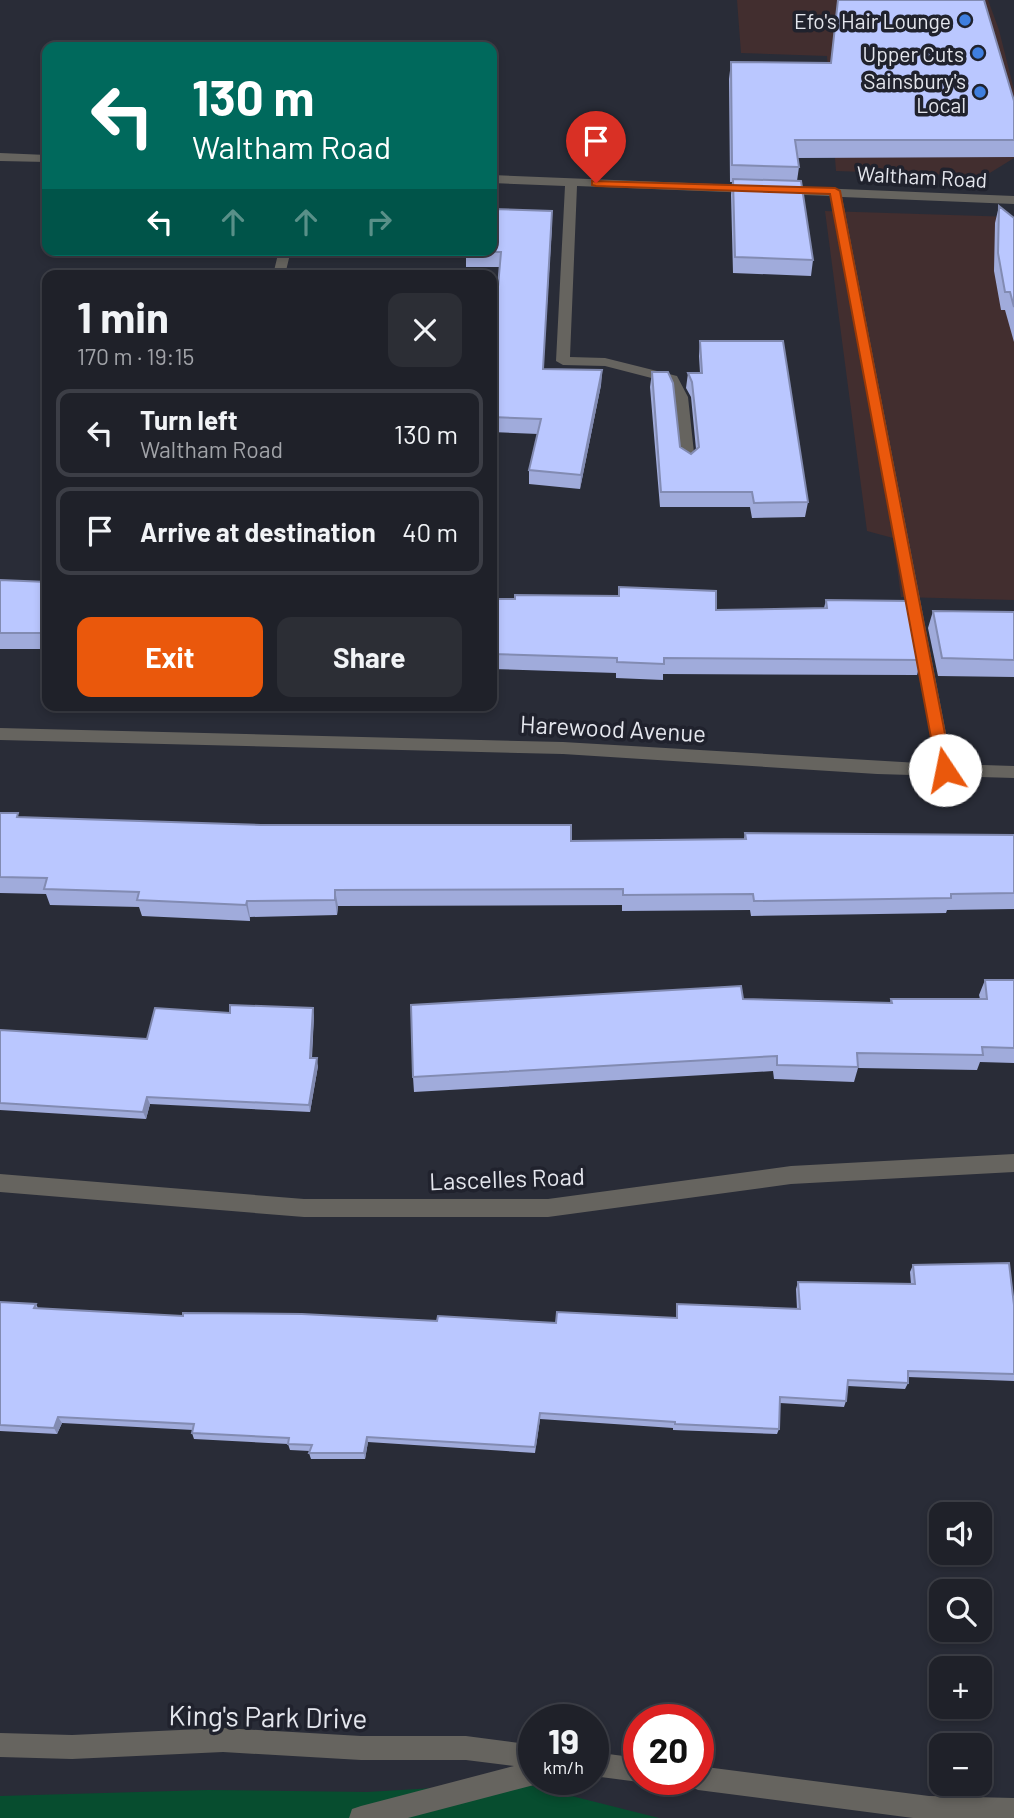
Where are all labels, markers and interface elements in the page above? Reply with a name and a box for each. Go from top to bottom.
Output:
place label: Efo's Hair Lounge [794,8,951,33]
marker: Efo's Hair Lounge [957,12,973,28]
place label: Upper Cuts [863,41,964,66]
marker: Upper Cuts [970,45,986,61]
text: 130 m [192,67,314,126]
place label: Sainsbury's Local [863,68,966,117]
icon: left [77,70,168,161]
marker: Sainsbury's Local [972,84,988,100]
pin [566,111,626,183]
icon: arrive [577,122,615,160]
text: Waltham Road [192,127,391,165]
street label: Waltham Road [856,160,988,192]
icon: left [141,203,179,241]
icon: ahead [214,203,252,241]
icon: ahead [287,203,325,241]
icon: right [360,203,398,241]
text: 1 min [77,291,169,341]
button: close [388,293,462,367]
text: 170 m · 19:15 [77,342,194,370]
text: Turn left [140,404,238,435]
icon: left [81,414,119,452]
text: 130 m [394,418,458,449]
text: Waltham Road [140,435,283,463]
icon: arrive [81,512,119,550]
text: Arrive at destination [140,516,376,547]
text: 40 m [402,516,458,547]
button: Exit [77,617,263,697]
button: Share [277,617,462,697]
street label: Harewood Avenue [519,709,707,747]
position arrow [908,733,982,807]
street label: Lascelles Road [429,1161,585,1195]
map controls [929,1502,992,1796]
button: sound [929,1502,992,1565]
button: search [929,1579,992,1642]
button: + [929,1656,992,1719]
street label: King's Park Drive [168,1697,368,1735]
speed limit sign: 20 [623,1704,714,1795]
text: 19 [548,1719,579,1761]
button: − [929,1733,992,1796]
text: km/h [543,1756,584,1778]

